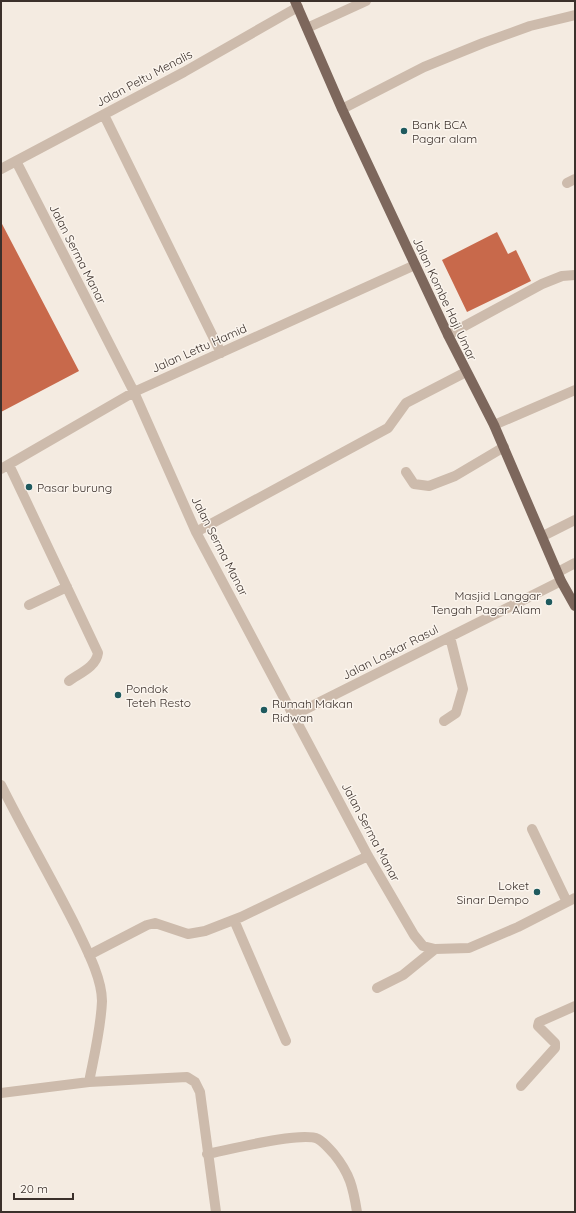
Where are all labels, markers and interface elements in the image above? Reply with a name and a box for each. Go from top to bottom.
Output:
street label: Jalan Peltu Menalis [93,46,195,110]
place label: Bank BCA Pagar alam [412,117,477,146]
marker: Bank BCA Pagar alam [399,126,409,136]
street label: Jalan Serma Manar [46,202,110,307]
street label: Jalan Kombe Haji Umar [410,235,480,363]
street label: Jalan Lettu Hamid [149,320,249,376]
place label: Pasar burung [37,480,112,495]
marker: Pasar burung [24,482,34,492]
street label: Jalan Serma Manar [188,494,252,599]
place label: Masjid Langgar Tengah Pagar Alam [431,588,541,617]
marker: Masjid Langgar Tengah Pagar Alam [544,597,554,607]
street label: Jalan Laskar Rasul [339,621,441,683]
place label: Pondok Teteh Resto [126,681,191,710]
marker: Pondok Teteh Resto [113,690,123,700]
place label: Rumah Makan Ridwan [272,696,353,725]
marker: Rumah Makan Ridwan [259,705,269,715]
street label: Jalan Serma Manar [339,780,404,884]
place label: Loket Sinar Dempo [457,878,529,907]
marker: Loket Sinar Dempo [532,887,542,897]
scale bar [14,1175,73,1201]
text: 20 m [20,1181,48,1196]

